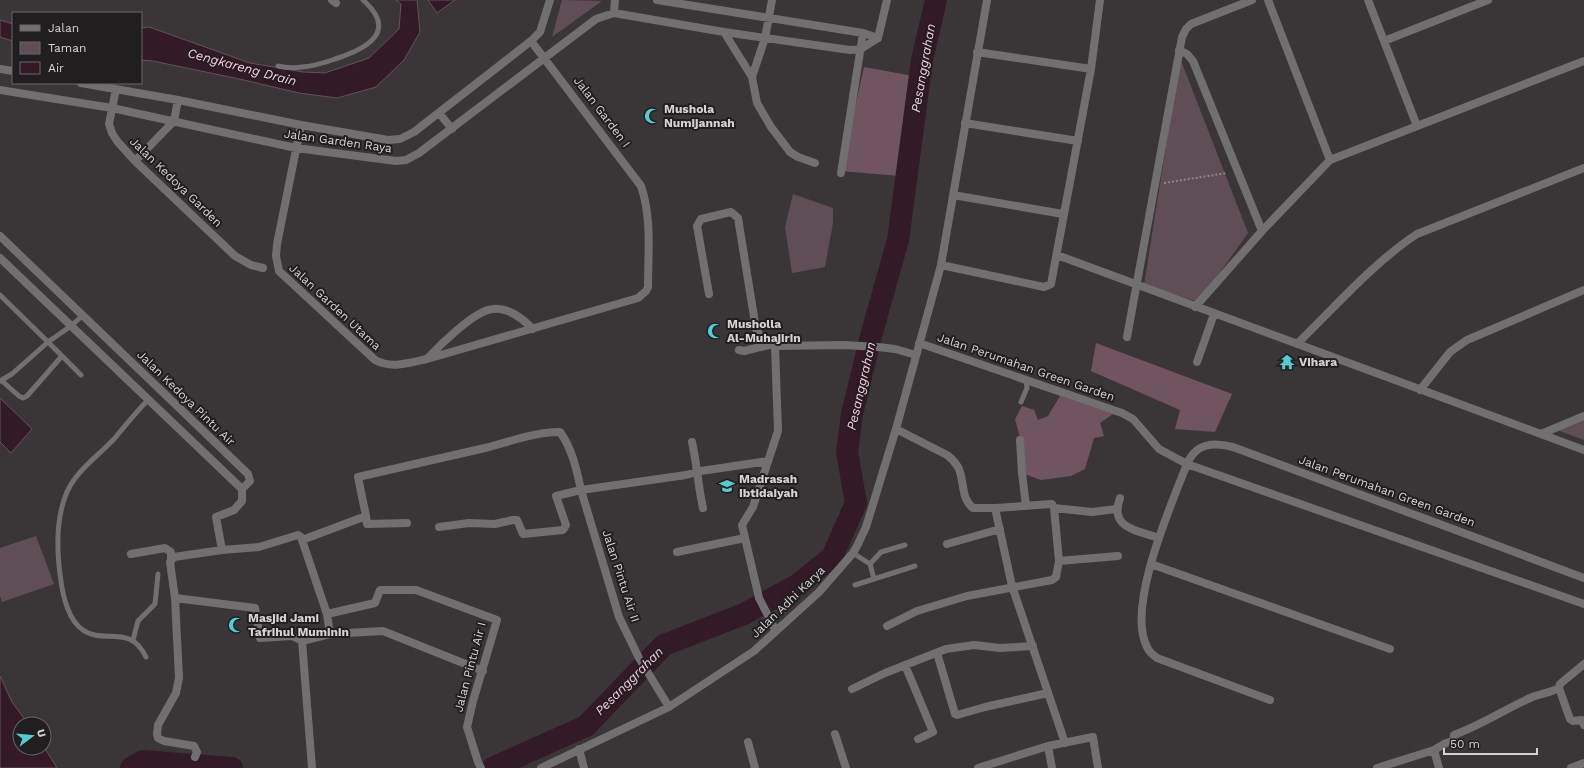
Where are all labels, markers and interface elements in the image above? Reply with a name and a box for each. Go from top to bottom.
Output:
legend [12,12,142,84]
text: Jalan [48,21,79,35]
water label: Pesanggrahan [908,22,938,114]
text: Taman [48,41,86,55]
water label: Cengkareng Drain [186,45,298,89]
text: Air [48,61,64,75]
street label: Jalan Garden I [571,74,633,150]
place label: Mushola Numijannah [664,102,735,130]
mosque icon: Mushola Numijannah [643,107,661,125]
street label: Jalan Garden Raya [283,126,393,156]
street label: Jalan Kedoya Garden [127,134,225,230]
street label: Jalan Garden Utama [286,261,384,353]
place label: Musholla Al-Muhajirin [727,317,801,345]
mosque icon: Musholla Al-Muhajirin [706,322,724,340]
street label: Jalan Perumahan Green Garden [936,330,1116,404]
water label: Pesanggrahan [844,340,878,431]
street label: Jalan Kedoya Pintu Air [134,348,238,449]
temple icon: Vihara [1278,353,1296,371]
place label: Vihara [1299,355,1337,369]
street label: Jalan Perumahan Green Garden [1297,453,1477,529]
place label: Madrasah Ibtidaiyah [739,472,798,500]
school or university icon: Madrasah Ibtidaiyah [718,477,736,495]
street label: Jalan Pintu Air II [599,528,643,624]
street label: Jalan Adhi Karya [748,563,828,641]
place label: Masjid Jami Tafrihul Muminin [248,611,349,639]
mosque icon: Masjid Jami Tafrihul Muminin [227,616,245,634]
street label: Jalan Pintu Air I [451,620,489,714]
water label: Pesanggrahan [592,644,666,718]
north arrow [12,716,52,756]
text: U [34,728,49,739]
scale bar [1444,730,1537,756]
text: 50 m [1450,737,1480,751]

